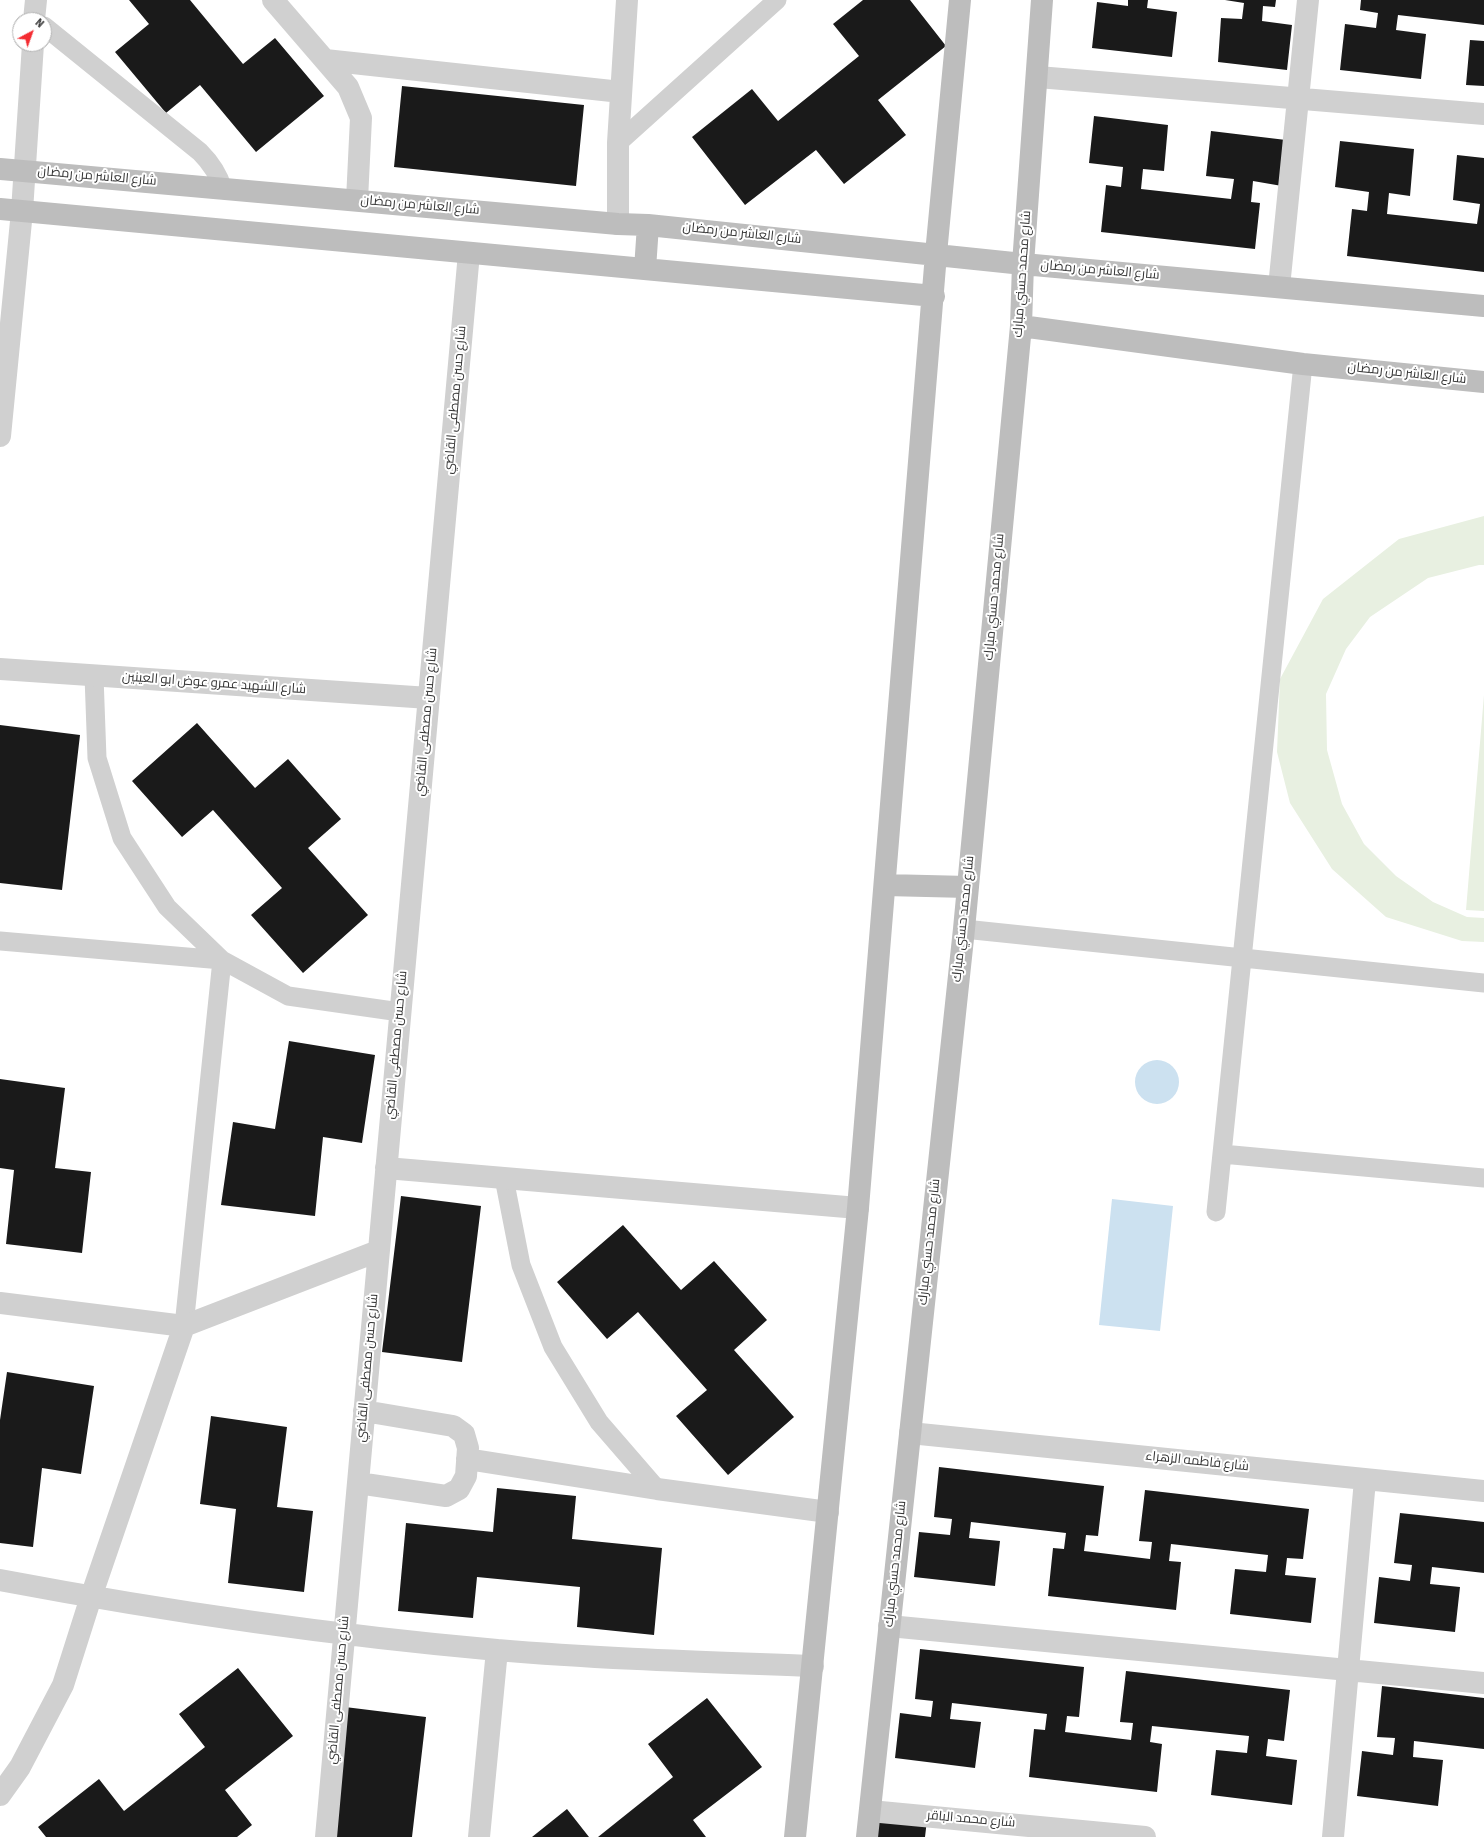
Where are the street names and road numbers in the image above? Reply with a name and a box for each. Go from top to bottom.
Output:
street label: شارع العاشر من رمضان [37,164,157,190]
street label: شارع العاشر من رمضان [360,193,480,219]
street label: شارع محمد حسني مبارك [1011,210,1035,338]
street label: شارع العاشر من رمضان [682,220,802,248]
street label: شارع العاشر من رمضان [1040,258,1160,284]
street label: شارع حسن مصطفى القاضي [442,325,470,475]
street label: شارع العاشر من رمضان [1347,360,1467,388]
street label: شارع محمد حسني مبارك [982,533,1008,661]
street label: شارع حسن مصطفى القاضي [413,647,441,797]
street label: شارع الشهيد عمرو عوض ابو العينين [122,670,306,698]
street label: شارع محمد حسني مبارك [950,855,978,983]
street label: شارع حسن مصطفى القاضي [383,970,411,1120]
street label: شارع محمد حسني مبارك [916,1178,944,1306]
street label: شارع حسن مصطفى القاضي [354,1293,382,1443]
street label: شارع فاطمه الزهراء [1145,1449,1249,1475]
street label: شارع محمد حسني مبارك [882,1500,910,1628]
street label: شارع حسن مصطفى القاضي [325,1615,353,1765]
street label: شارع محمد الباقر [926,1808,1016,1832]

